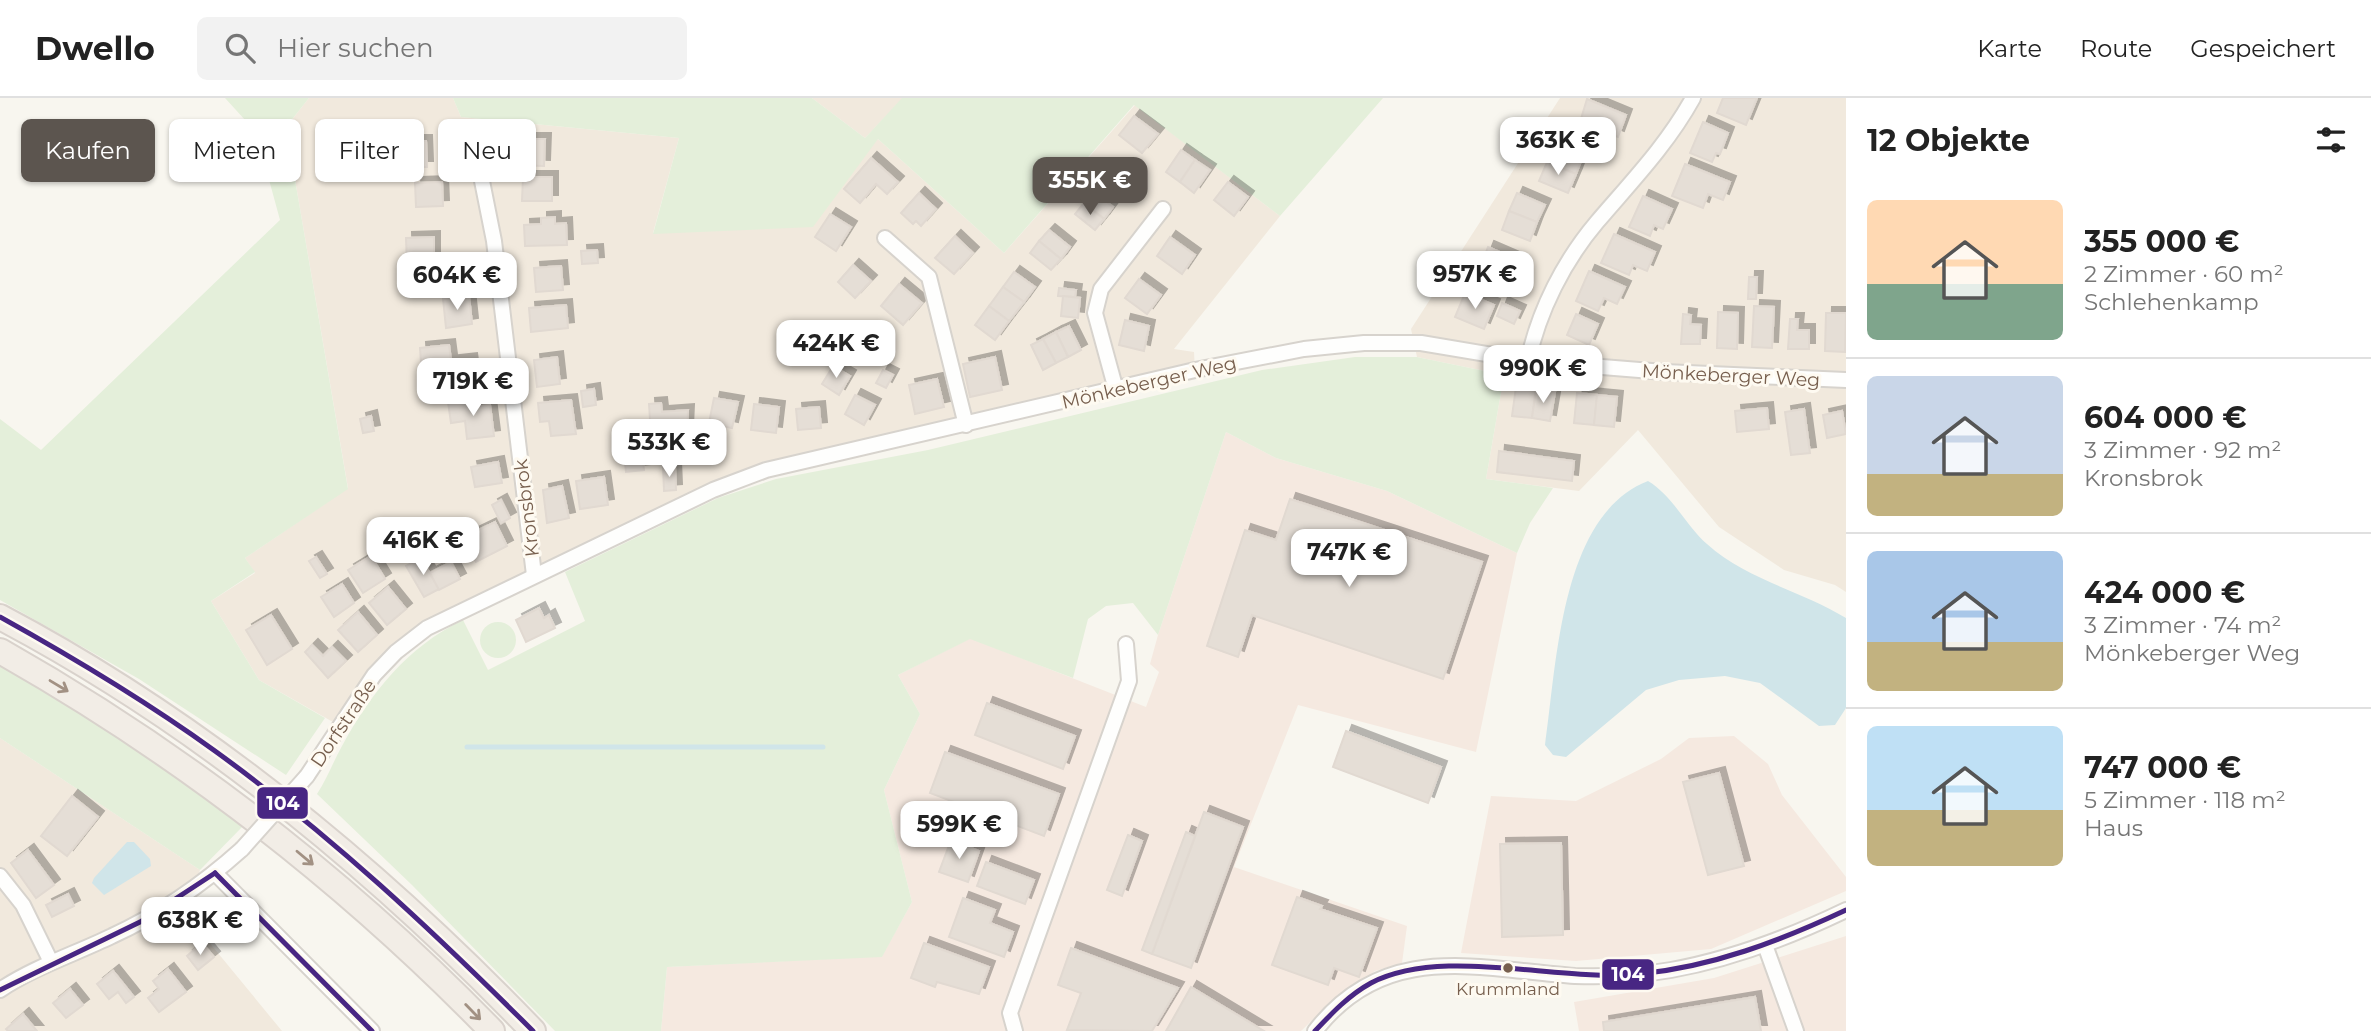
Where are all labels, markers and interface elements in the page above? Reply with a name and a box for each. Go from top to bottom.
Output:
search box [197,17,687,80]
text: Dwello [35,28,155,68]
icon: search [221,29,259,67]
text: Hier suchen [277,32,434,64]
text: Karte [1977,34,2042,63]
text: Route [2080,34,2152,63]
text: Gespeichert [2190,34,2336,63]
pin: 363K € [1501,118,1615,177]
chip: Kaufen [21,119,155,182]
chip: Mieten [169,119,301,182]
chip: Filter [315,119,424,182]
chip: Neu [438,119,536,182]
icon: filters [2312,121,2350,159]
text: 12 Objekte [1867,122,2030,159]
text: 363K € [1516,126,1600,154]
pin: 355K € [1033,158,1147,217]
text: 355K € [1049,166,1131,194]
text: 355 000 € [2084,223,2239,260]
icon: home [1923,228,2007,312]
pin: 604K € [400,252,514,312]
pin: 957K € [1418,252,1532,311]
text: 957K € [1433,260,1517,288]
text: 2 Zimmer · 60 m² [2084,260,2284,288]
text: 604K € [413,261,501,289]
text: Schlehenkamp [2084,288,2259,316]
pin: 424K € [779,320,893,380]
text: 424K € [792,329,880,357]
pin: 990K € [1486,345,1600,405]
street label: Mönkeberger Weg [1059,351,1239,414]
text: 990K € [1499,354,1587,382]
pin: 719K € [416,358,530,418]
street label: Mönkeberger Weg [1641,359,1821,392]
text: 719K € [433,367,513,395]
text: 604 000 € [2084,399,2247,436]
icon: home [1923,404,2007,488]
pin: 533K € [612,420,726,479]
text: 533K € [628,428,710,456]
text: 3 Zimmer · 92 m² [2084,436,2281,464]
street label: Kronsbrok [509,457,544,558]
text: Kronsbrok [2084,464,2203,492]
pin: 416K € [366,518,480,577]
text: 416K € [382,526,464,554]
pin: 747K € [1292,530,1406,589]
text: 747K € [1307,538,1391,566]
text: 424 000 € [2084,574,2245,611]
icon: home [1923,579,2007,663]
text: 3 Zimmer · 74 m² [2084,611,2282,639]
text: Mönkeberger Weg [2084,639,2300,667]
street label: Dorfstraße [306,675,381,772]
one-way arrow [49,678,68,693]
text: 747 000 € [2084,749,2241,786]
icon: home [1923,754,2007,838]
line badge: 104 [256,786,309,820]
text: 5 Zimmer · 118 m² [2084,786,2286,814]
text: 104 [266,792,300,815]
pin: 599K € [902,802,1016,861]
text: 599K € [916,810,1002,838]
text: Haus [2084,814,2143,842]
one-way arrow [296,850,314,866]
pin: 638K € [143,898,257,957]
text: 638K € [157,906,243,934]
line badge: 104 [1601,958,1655,991]
marker: Krummland [1501,961,1515,975]
text: 104 [1611,963,1645,986]
place label: Krummland [1456,979,1560,999]
one-way arrow [465,1003,482,1020]

